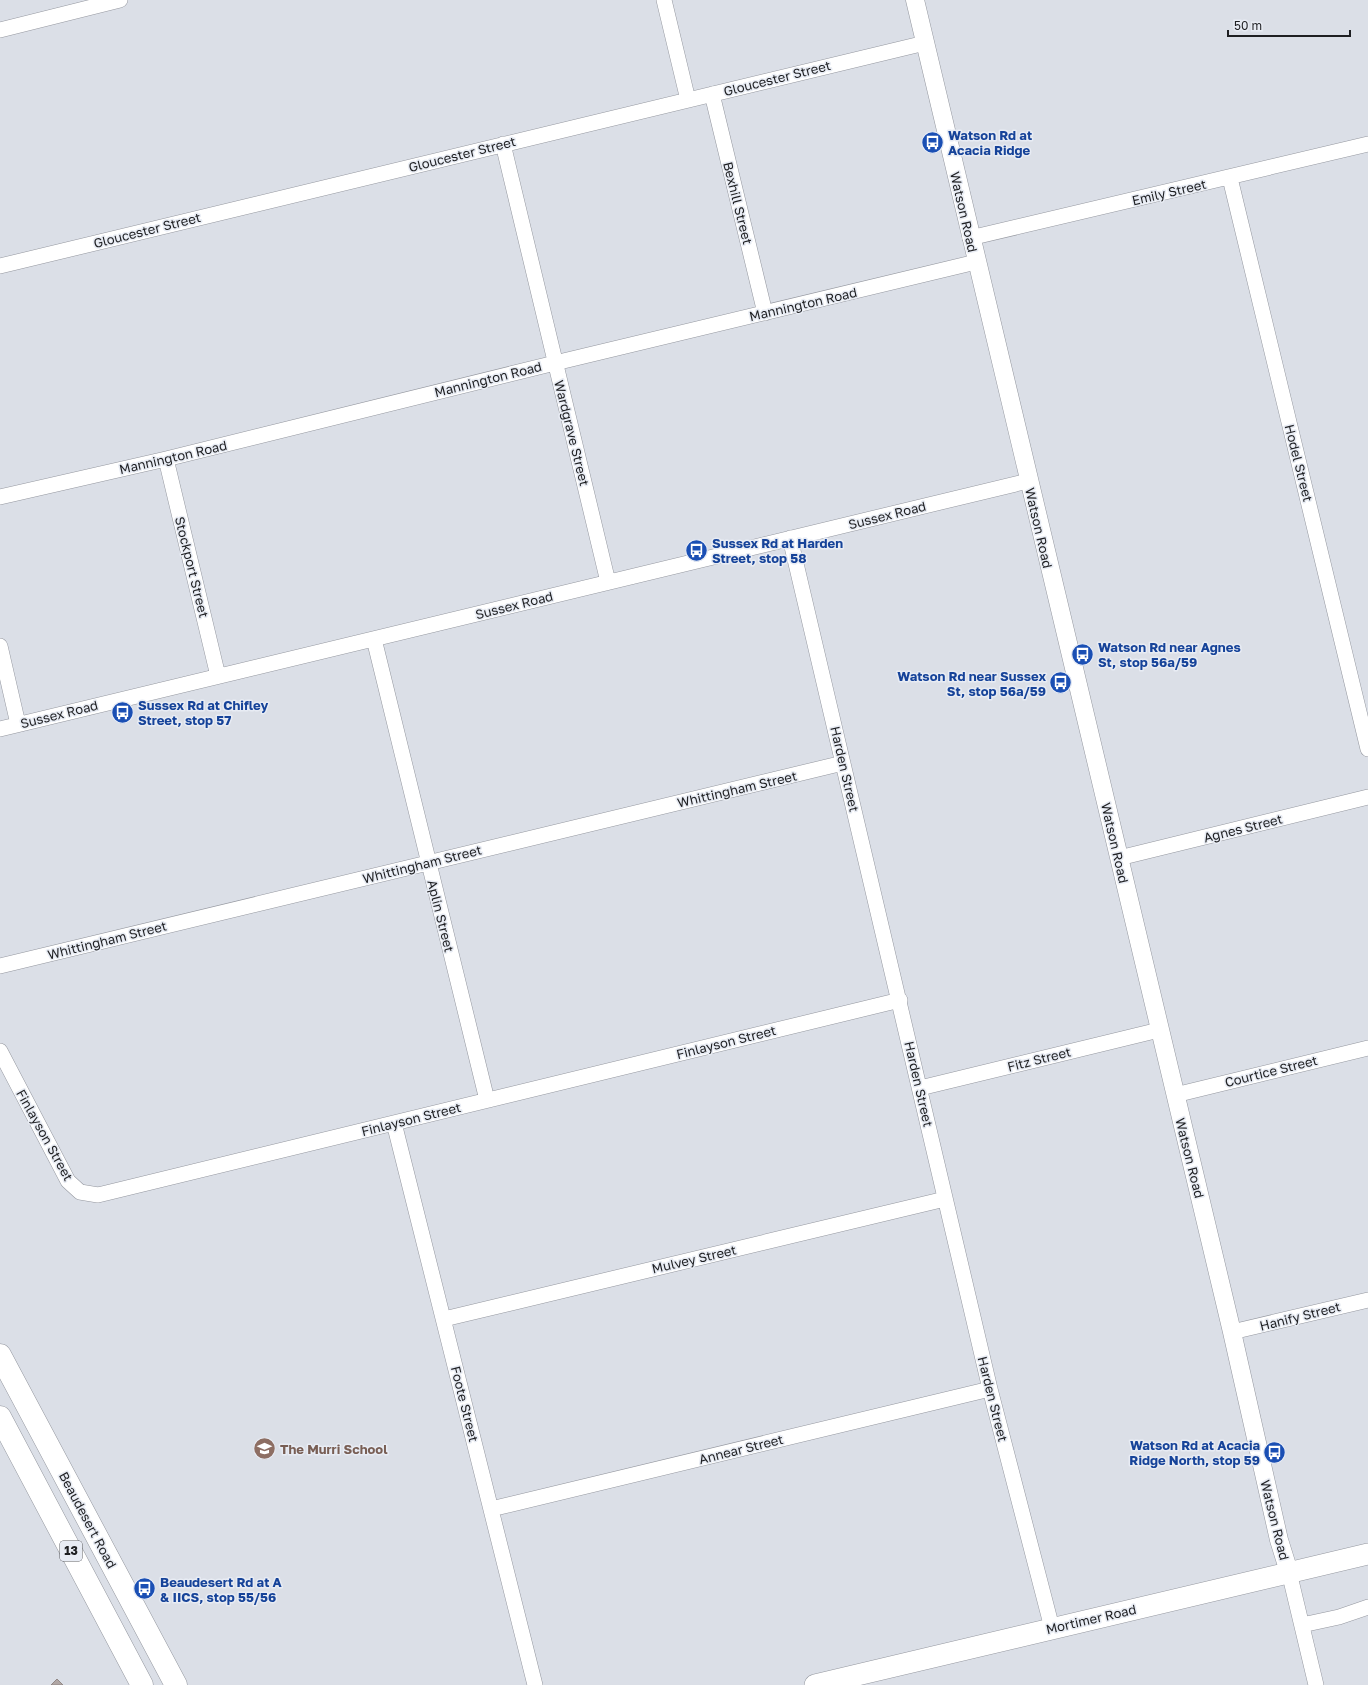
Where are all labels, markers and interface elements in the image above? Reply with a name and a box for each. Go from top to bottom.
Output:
scale bar [1228,12,1350,38]
text: 50 m [1234,18,1262,33]
street label: Gloucester Street [722,57,832,99]
place label: Watson Rd at Acacia Ridge [948,127,1032,158]
bus stop icon: Watson Rd at Acacia Ridge [920,129,946,155]
street label: Gloucester Street [407,133,517,175]
street label: Bexhill Street [720,160,756,246]
street label: Watson Road [947,170,981,254]
street label: Emily Street [1130,176,1208,208]
street label: Gloucester Street [92,209,202,251]
street label: Mannington Road [748,284,858,324]
street label: Mannington Road [433,358,543,400]
street label: Wardgrave Street [551,378,593,488]
street label: Hodel Street [1282,423,1316,503]
street label: Mannington Road [118,437,228,477]
street label: Watson Road [1022,486,1056,570]
street label: Sussex Road [846,498,928,532]
street label: Stockport Street [172,515,212,619]
place label: Sussex Rd at Harden Street, stop 58 [712,535,843,566]
bus stop icon: Sussex Rd at Harden Street, stop 58 [684,537,710,563]
street label: Sussex Road [473,588,555,622]
place label: Watson Rd near Agnes St, stop 56a/59 [1098,639,1241,670]
bus stop icon: Watson Rd near Agnes St, stop 56a/59 [1069,641,1095,667]
place label: Watson Rd near Sussex St, stop 56a/59 [897,668,1046,699]
bus stop icon: Watson Rd near Sussex St, stop 56a/59 [1048,670,1074,696]
street label: Sussex Road [18,697,100,731]
place label: Sussex Rd at Chifley Street, stop 57 [138,697,268,728]
bus stop icon: Sussex Rd at Chifley Street, stop 57 [109,699,135,725]
street label: Harden Street [827,725,863,813]
street label: Whittingham Street [676,767,798,811]
street label: Watson Road [1098,801,1132,885]
street label: Agnes Street [1202,810,1284,846]
street label: Whittingham Street [361,841,483,887]
street label: Aplin Street [424,878,458,954]
street label: Whittingham Street [46,917,168,963]
street label: Finlayson Street [675,1022,777,1062]
street label: Harden Street [901,1040,937,1128]
street label: Fitz Street [1006,1043,1072,1075]
street label: Courtice Street [1223,1052,1319,1090]
street label: Finlayson Street [13,1086,77,1184]
street label: Finlayson Street [360,1099,462,1139]
street label: Watson Road [1172,1116,1208,1200]
street label: Mulvey Street [650,1242,738,1276]
street label: Hanify Street [1258,1298,1342,1334]
street label: Harden Street [975,1355,1011,1443]
street label: Foote Street [448,1364,482,1444]
street label: Annear Street [697,1431,785,1467]
school or university icon: The Murri School [252,1436,278,1462]
place label: Watson Rd at Acacia Ridge North, stop 59 [1129,1437,1260,1468]
bus stop icon: Watson Rd at Acacia Ridge North, stop 59 [1262,1439,1288,1465]
place label: The Murri School [280,1441,388,1457]
street label: Beaudesert Road [56,1469,120,1571]
street label: Watson Road [1257,1478,1293,1562]
road number: 13 [60,1541,82,1561]
place label: Beaudesert Rd at A & IICS, stop 55/56 [160,1574,283,1605]
bus stop icon: Beaudesert Rd at A & IICS, stop 55/56 [131,1576,157,1602]
street label: Mortimer Road [1044,1601,1138,1637]

